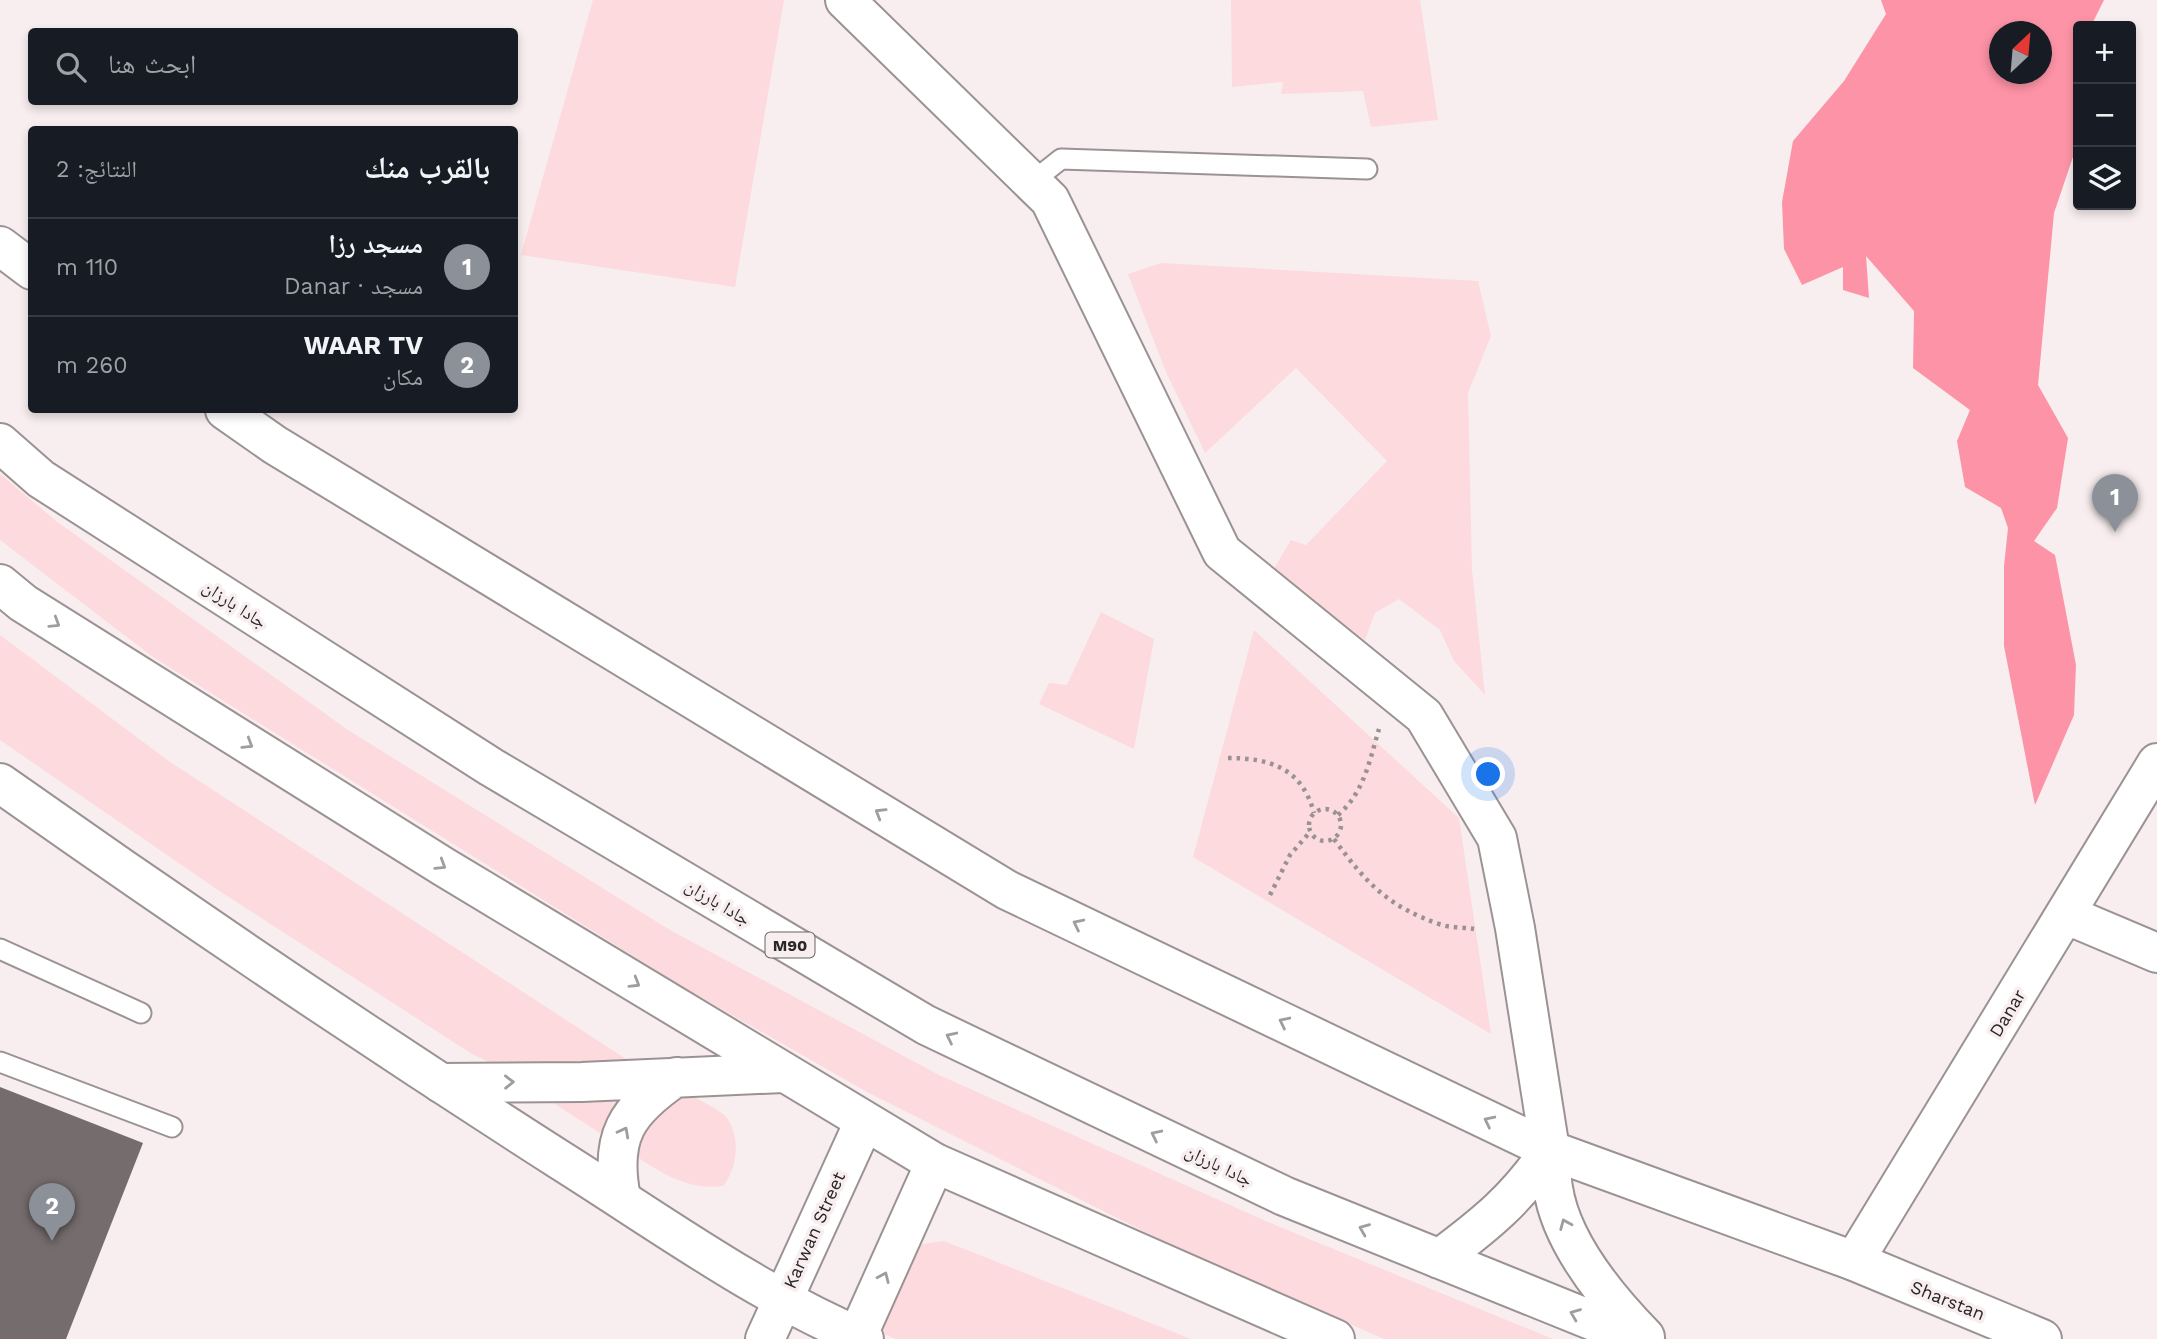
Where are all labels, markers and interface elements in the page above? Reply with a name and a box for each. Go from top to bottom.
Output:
north arrow [1989,21,2052,84]
map controls [2073,21,2136,210]
button: + [2073,21,2136,84]
search box [28,28,518,105]
icon: search [52,48,90,86]
text: ابحث هنا [108,49,196,79]
button: − [2073,84,2136,147]
button: layers [2073,147,2136,210]
text: بالقرب منك [364,150,490,185]
text: النتائج: 2 [56,156,137,183]
text: مسجد رزا [328,229,423,259]
text: 110 m [56,254,118,281]
text: 1 [462,254,472,281]
text: مسجد · Danar [284,273,423,300]
text: WAAR TV [304,330,423,360]
text: 260 m [56,352,127,379]
text: 2 [460,352,474,379]
text: مكان [383,364,423,391]
pin: 1 [2092,474,2138,532]
street label: جادا بارزان [198,576,271,633]
one-way arrow [48,615,61,628]
one-way arrow [240,736,253,749]
your location [1471,757,1505,791]
one-way arrow [875,808,888,821]
one-way arrow [433,857,446,870]
street label: جادا بارزان [681,874,754,930]
one-way arrow [1073,918,1086,932]
road number: M90 [766,932,814,958]
one-way arrow [628,975,641,988]
street label: Danar [1985,985,2029,1041]
one-way arrow [1279,1016,1291,1030]
one-way arrow [946,1032,958,1046]
one-way arrow [504,1075,515,1090]
one-way arrow [1484,1115,1496,1129]
one-way arrow [615,1127,629,1139]
one-way arrow [1151,1130,1163,1144]
street label: جادا بارزان [1182,1140,1256,1191]
street label: Karwan Street [779,1168,849,1292]
pin: 2 [29,1183,75,1241]
one-way arrow [1559,1219,1573,1231]
one-way arrow [1358,1223,1370,1237]
one-way arrow [876,1272,890,1284]
street label: Sharstan [1908,1276,1988,1324]
one-way arrow [1569,1308,1581,1322]

